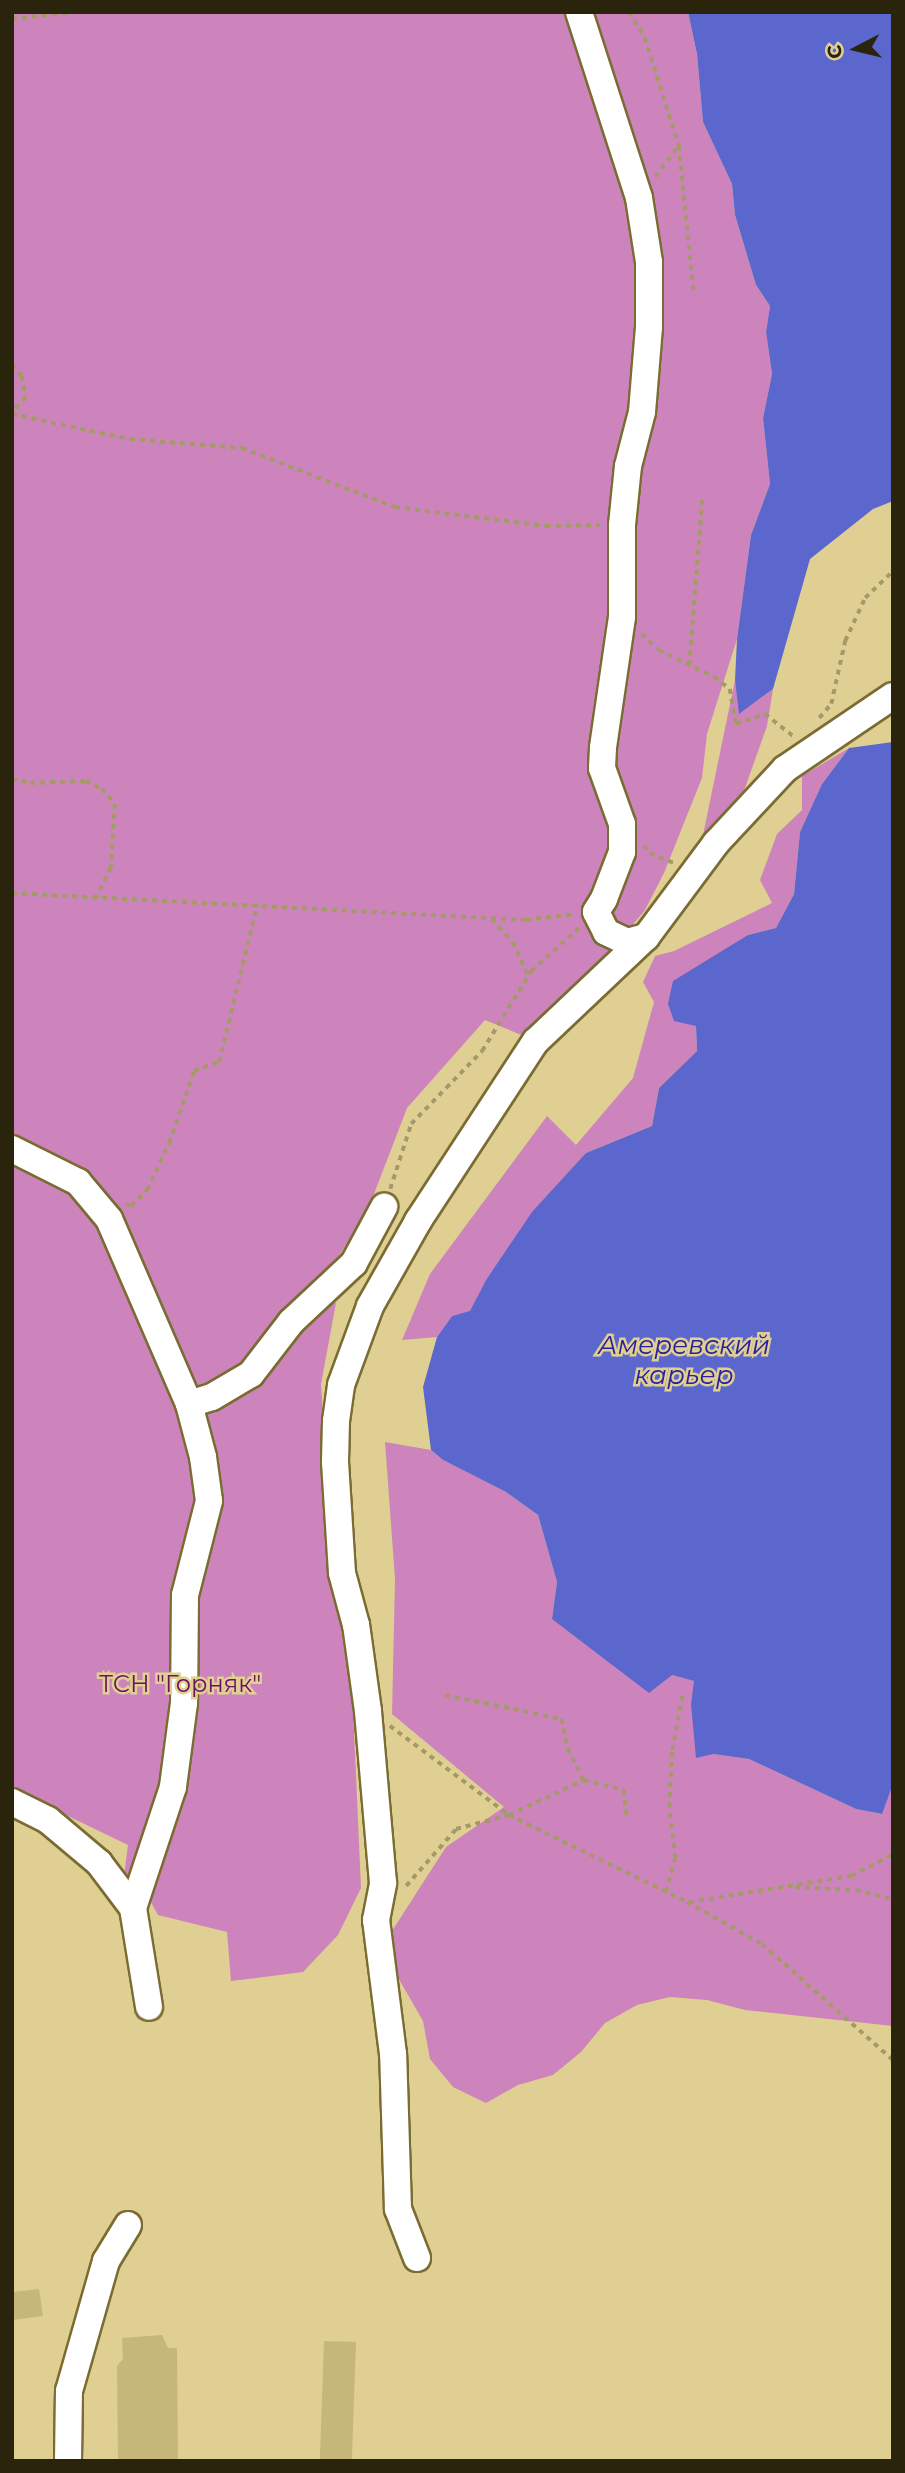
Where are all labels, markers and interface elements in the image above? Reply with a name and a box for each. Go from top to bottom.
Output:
north arrow [821,14,891,84]
text: С [822,43,847,60]
water label: Амеревский карьер [598,1330,770,1392]
park label: ТСН "Горняк" [99,1670,261,1698]

